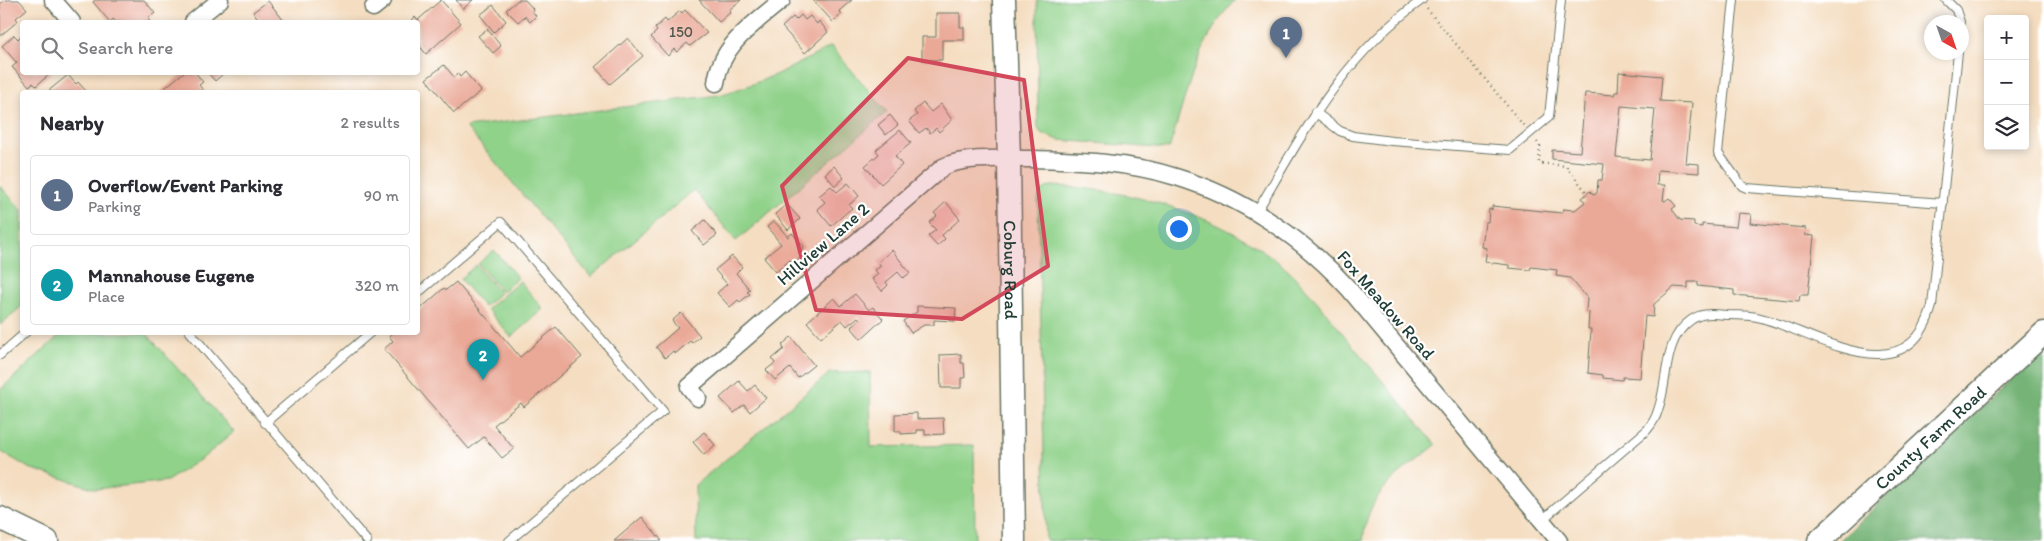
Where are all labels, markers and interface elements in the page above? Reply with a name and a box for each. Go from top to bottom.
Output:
north arrow [1924,15,1969,60]
map controls [1984,15,2029,150]
button: + [1984,15,2029,60]
pin: 1 [1270,17,1302,58]
search box [20,20,420,75]
house number: 150 [669,23,693,41]
icon: search [38,34,66,62]
text: Search here [78,36,173,59]
button: − [1984,60,2029,105]
button: layers [1984,105,2029,150]
text: Nearby [40,110,104,135]
text: 2 results [340,113,400,132]
text: Overflow/Event Parking [88,174,282,197]
text: 1 [53,186,61,205]
text: 90 m [364,186,399,205]
text: Parking [88,197,141,216]
street label: Hillview Lane 2 [772,198,874,290]
your location [1166,216,1192,242]
street label: Coburg Road [999,220,1022,320]
street label: Fox Meadow Road [1333,246,1440,364]
text: Mannahouse Eugene [88,264,255,287]
text: 2 [53,276,61,295]
text: 320 m [355,276,399,295]
text: Place [88,287,125,306]
pin: 2 [467,339,499,380]
street label: County Farm Road [1870,381,1991,495]

